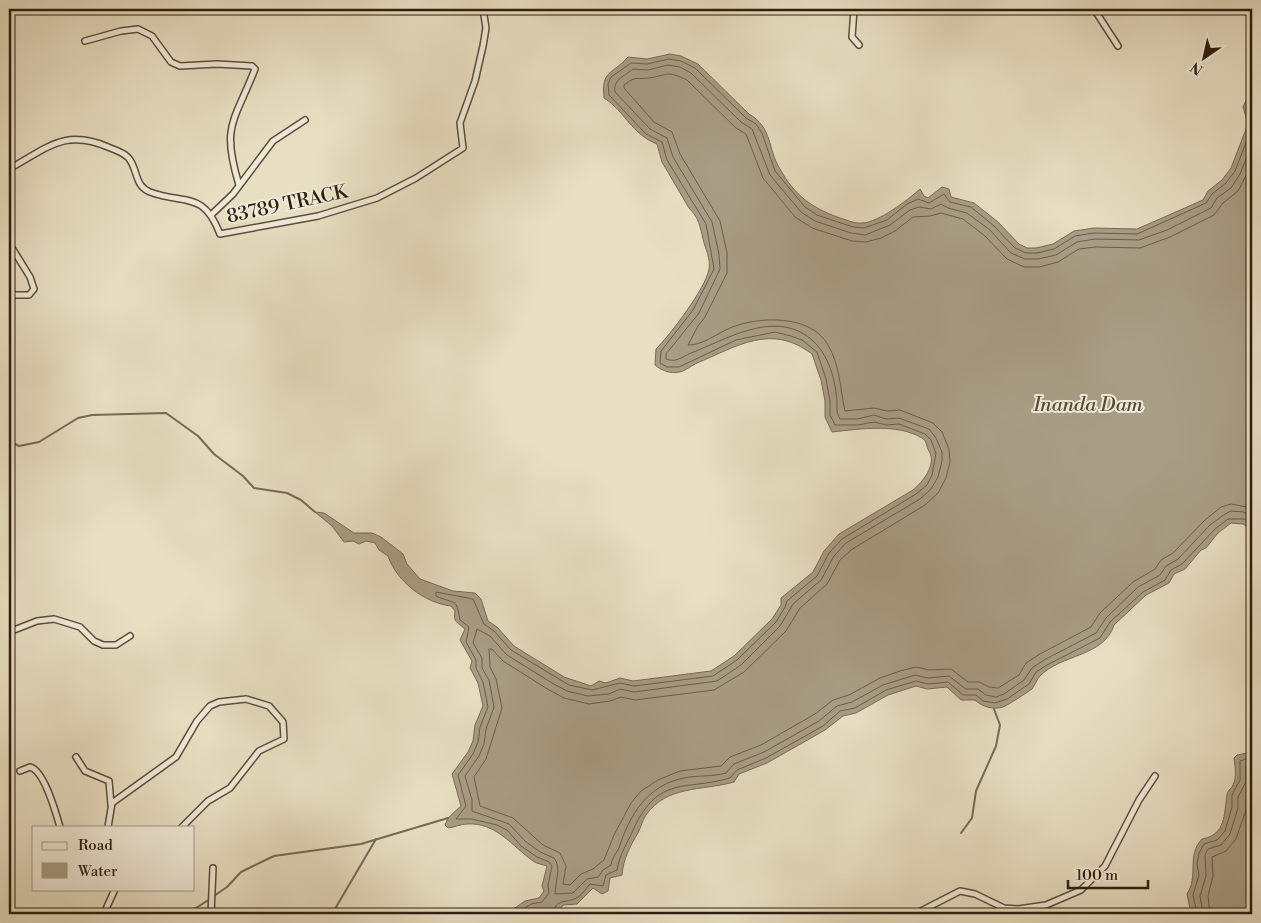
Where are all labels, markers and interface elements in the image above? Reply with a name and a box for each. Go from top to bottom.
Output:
north arrow [1178,32,1228,82]
text: N [1188,57,1207,79]
street label: 83789 TRACK [224,179,351,229]
water label: Inanda Dam [1032,393,1144,418]
legend [32,826,195,890]
text: Road [78,836,113,855]
scale bar [1068,858,1148,890]
text: Water [77,862,118,881]
text: 100 m [1076,866,1118,885]

